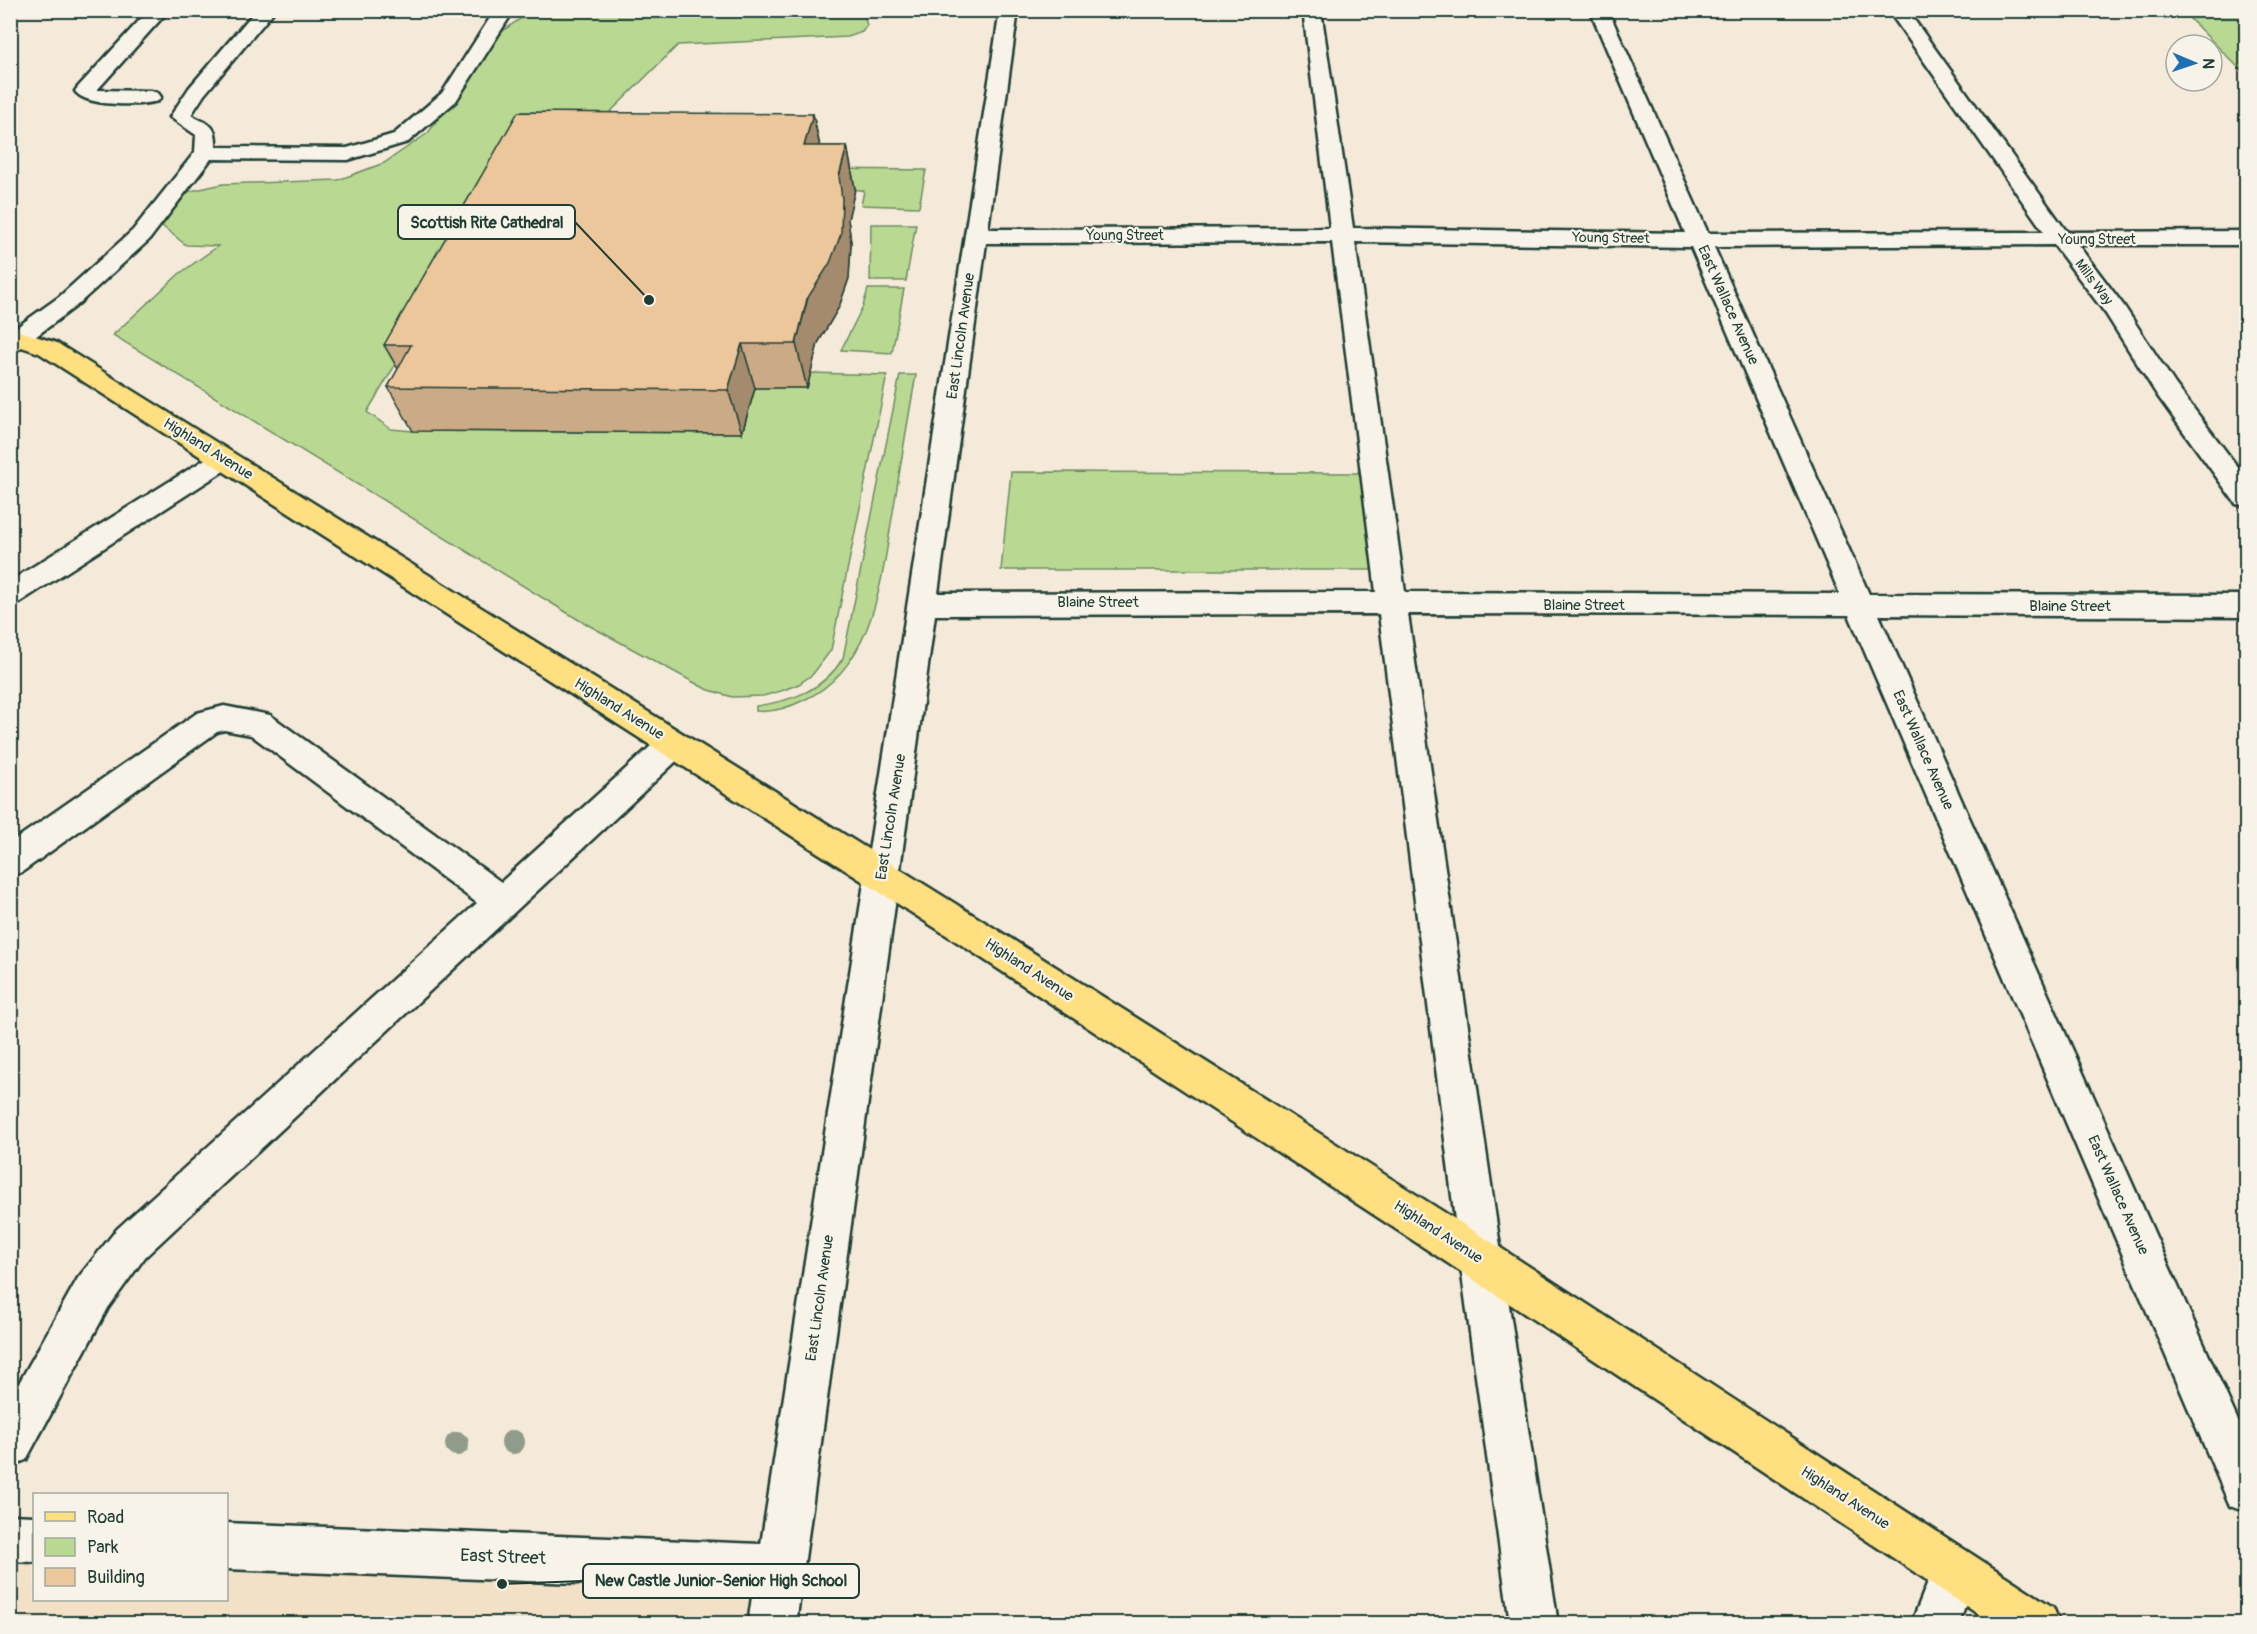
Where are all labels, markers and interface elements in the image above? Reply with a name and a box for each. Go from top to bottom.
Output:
north arrow [2164,33,2224,93]
text: N [2198,58,2218,69]
callout: Scottish Rite Cathedral [398,205,575,239]
text: Scottish Rite Cathedral [410,213,564,233]
street label: Young Street [1085,227,1164,244]
street label: Young Street [1571,229,1650,247]
street label: Young Street [2057,231,2136,248]
street label: East Wallace Avenue [1693,242,1763,368]
street label: Mills Way [2071,256,2117,308]
street label: East Lincoln Avenue [943,271,979,400]
street label: Highland Avenue [160,414,257,484]
street label: Blaine Street [1057,593,1140,612]
street label: Blaine Street [1543,596,1626,615]
street label: Blaine Street [2029,597,2112,616]
street label: Highland Avenue [571,674,668,744]
street label: East Wallace Avenue [1888,687,1958,813]
street label: East Lincoln Avenue [872,752,910,881]
street label: Highland Avenue [981,934,1078,1006]
street label: East Wallace Avenue [2083,1132,2153,1258]
street label: Highland Avenue [1390,1196,1487,1268]
street label: East Lincoln Avenue [802,1233,838,1362]
street label: Highland Avenue [1797,1462,1894,1534]
legend [33,1493,228,1601]
text: Road [87,1506,124,1529]
text: Park [87,1536,119,1559]
street label: East Street [460,1544,547,1570]
callout: New Castle Junior-Senior High School [583,1564,859,1598]
text: Building [87,1566,145,1589]
text: New Castle Junior-Senior High School [595,1571,847,1591]

